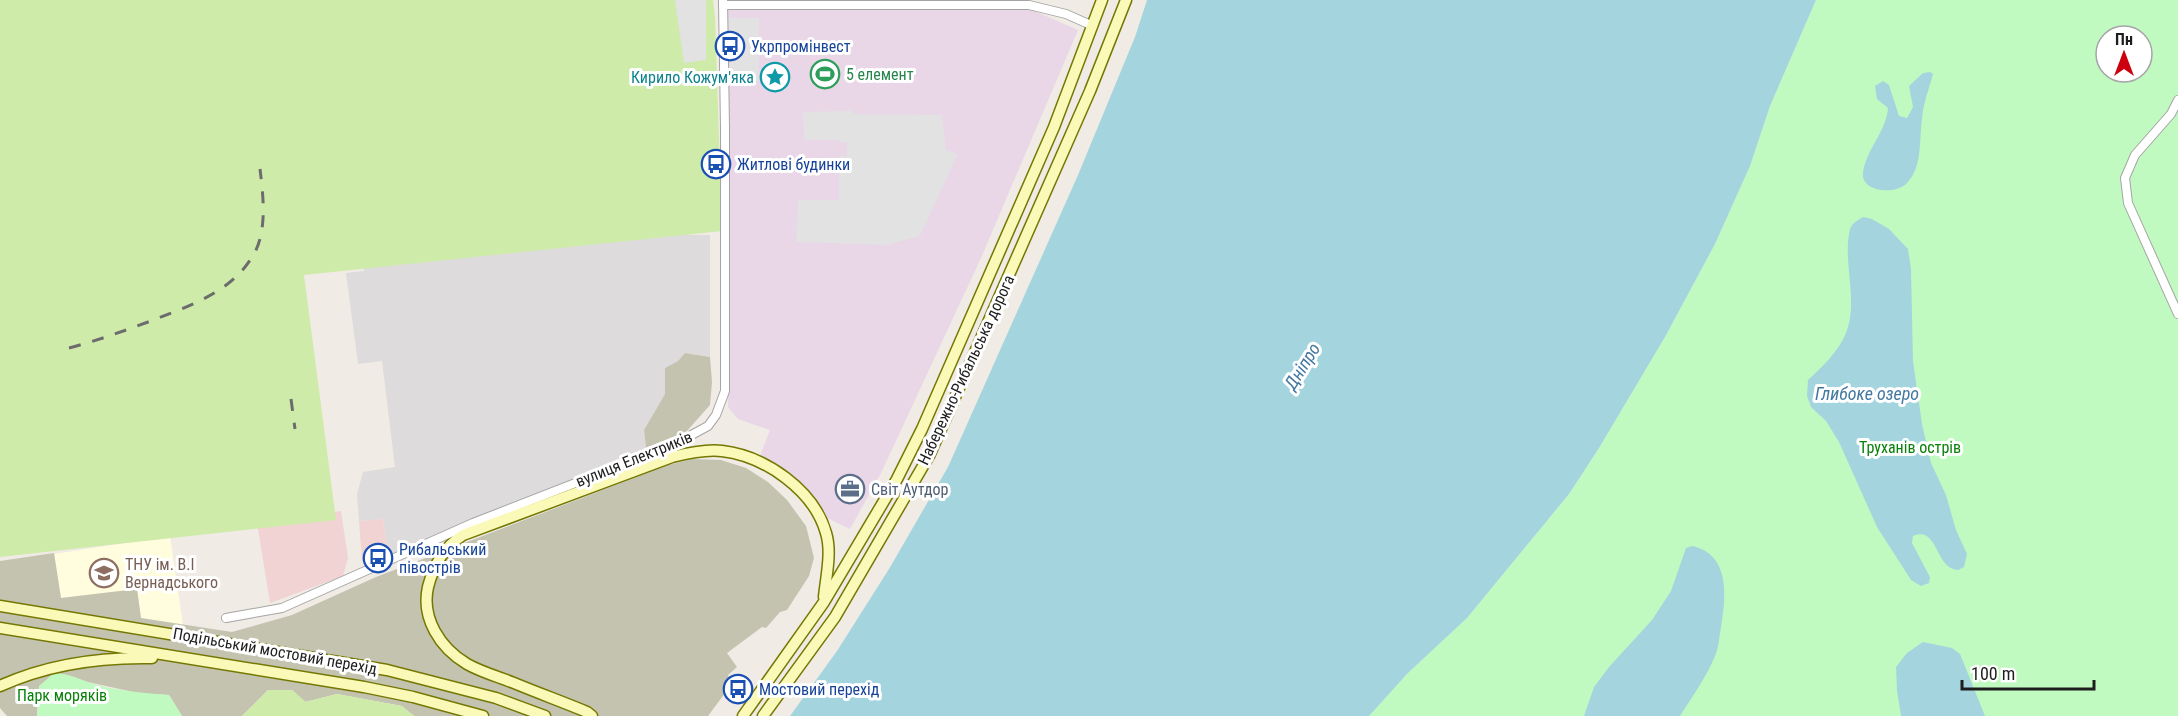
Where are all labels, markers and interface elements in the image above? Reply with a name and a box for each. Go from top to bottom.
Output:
north arrow [2094,24,2154,84]
bus stop icon: Укрпромінвест [714,30,746,62]
text: Пн [2115,30,2133,49]
place label: Укрпромінвест [751,37,851,56]
sports icon: 5 елемент [809,58,841,90]
place icon: Кирило Кожум'яка [759,61,791,93]
place label: 5 елемент [846,65,914,84]
place label: Кирило Кожум'яка [631,68,754,87]
bus stop icon: Житлові будинки [700,148,732,180]
place label: Житлові будинки [737,155,850,174]
street label: Набережно-Рибальська дорога [914,272,1018,468]
water label: Дніпро [1279,339,1324,394]
water label: Глибоке озеро [1815,383,1919,404]
street label: вулиця Електриків [573,427,695,491]
park label: Труханів острів [1859,438,1961,457]
office icon: Світ Аутдор [834,473,866,505]
place label: Світ Аутдор [871,480,949,499]
place label: Рибальський півострів [399,540,486,577]
bus stop icon: Рибальський півострів [362,542,394,574]
place label: ТНУ ім. В.І Вернадського [125,555,218,592]
school or university icon: ТНУ ім. В.І Вернадського [88,557,120,589]
street label: Подільський мостовий перехід [172,624,379,678]
scale bar [1962,653,2094,691]
text: 100 m [1971,663,2015,684]
bus stop icon: Мостовий перехід [722,673,754,705]
place label: Мостовий перехід [759,680,880,699]
park label: Парк моряків [17,686,107,705]

